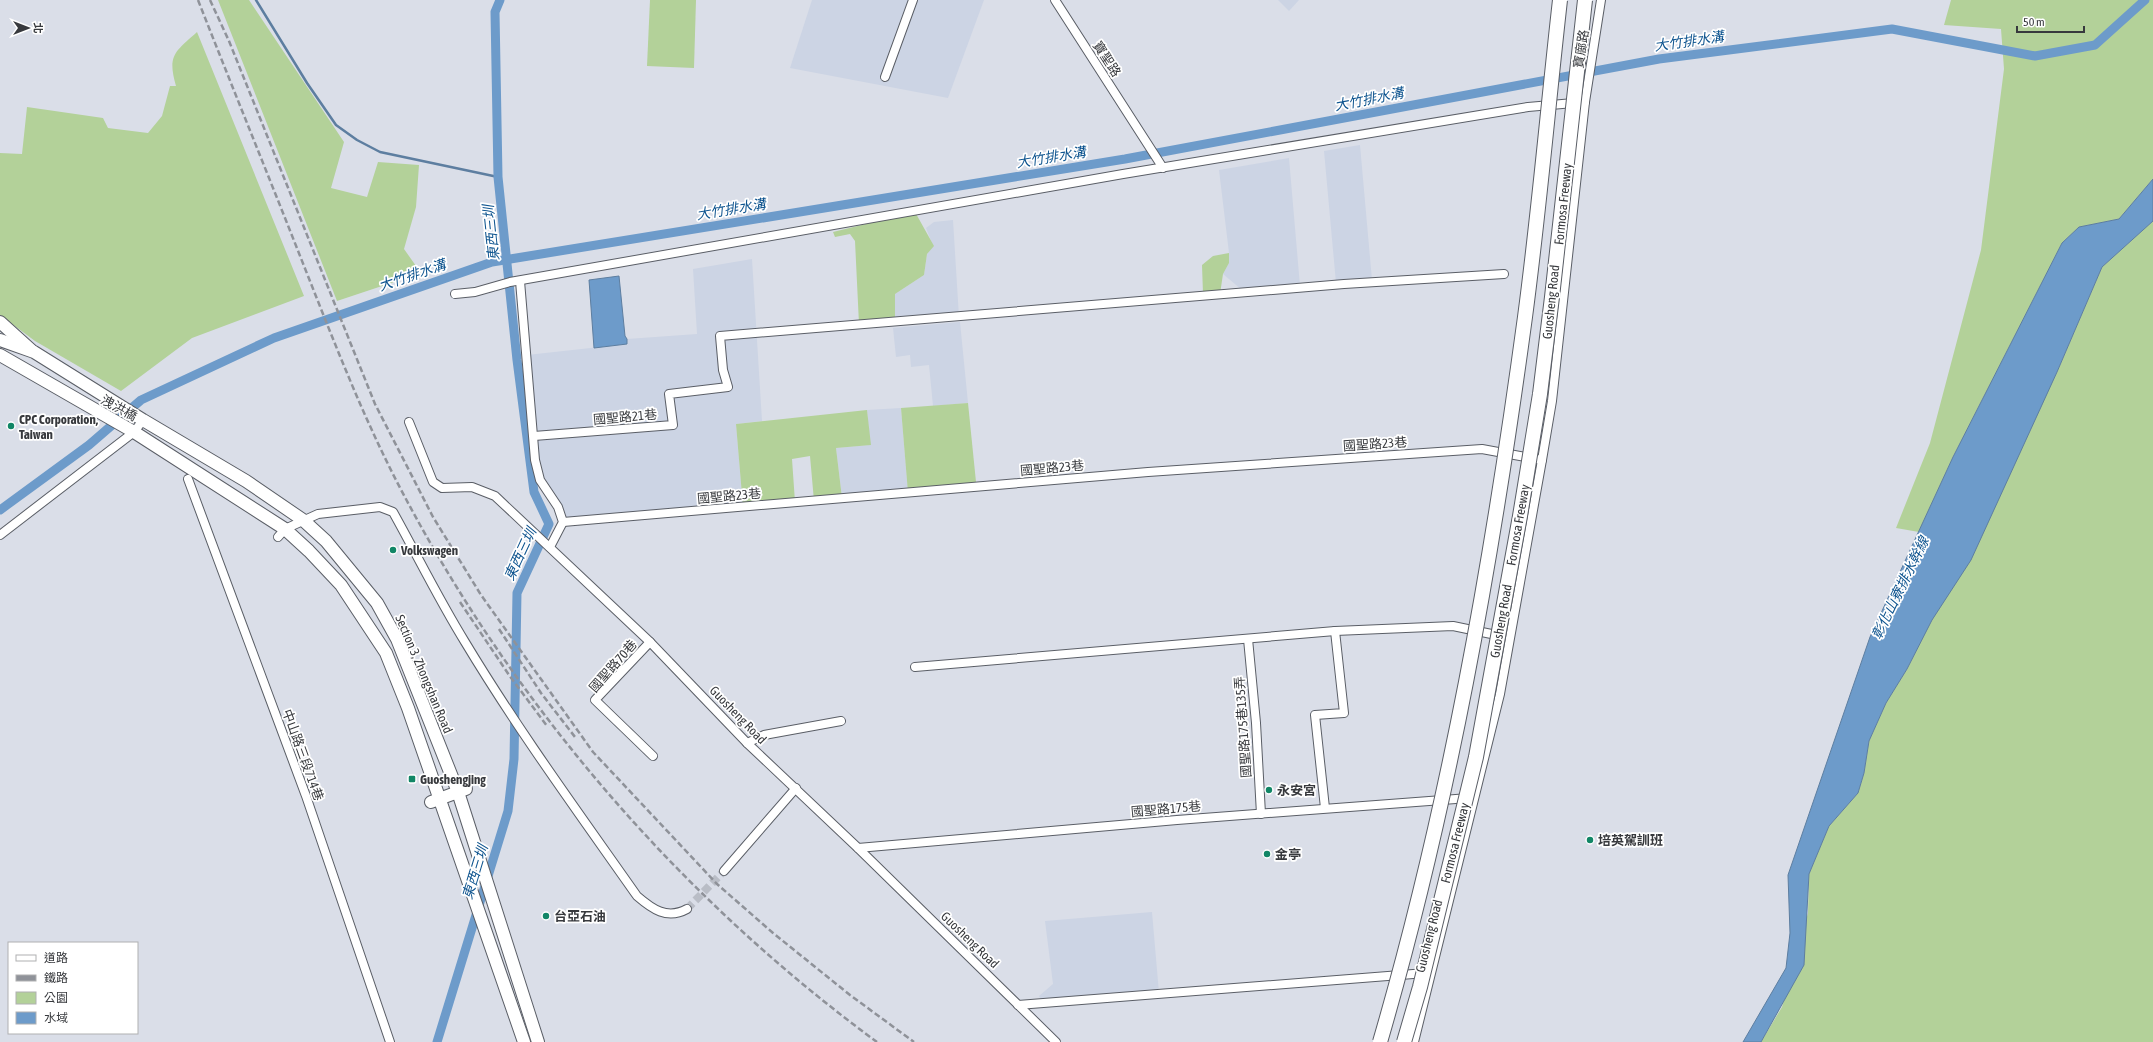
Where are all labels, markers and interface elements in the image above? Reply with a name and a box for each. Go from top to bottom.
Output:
north arrow [8,8,48,48]
scale bar [2017,8,2084,34]
text: 50 m [2023,15,2045,29]
text: 北 [32,23,44,34]
water label: 大竹排水溝 [1653,28,1727,54]
street label: 寶廍路 [1571,29,1591,69]
street label: 寶聖路 [1090,39,1124,79]
water label: 大竹排水溝 [1333,84,1407,114]
water label: 大竹排水溝 [1015,143,1089,170]
street label: Formosa Freeway [1551,162,1575,246]
water label: 大竹排水溝 [695,195,769,222]
water label: 東西三圳 [480,202,502,262]
water label: 大竹排水溝 [376,255,450,294]
street label: Guosheng Road [1540,264,1562,340]
street label: 洩洪橋 [98,392,140,424]
street label: 國聖路21巷 [592,407,658,427]
place label: CPC Corporation, Taiwan [19,412,99,442]
marker: CPC Corporation, Taiwan [6,421,16,431]
street label: 國聖路23巷 [1342,434,1408,454]
street label: 國聖路23巷 [1019,458,1085,478]
street label: Formosa Freeway [1503,483,1533,567]
street label: 國聖路23巷 [696,486,762,506]
water label: 東西三圳 [501,523,540,583]
water label: 彰化山寮排水幹線 [1868,532,1933,642]
place label: Volkswagen [400,543,458,558]
marker: Volkswagen [388,545,398,555]
street label: Guosheng Road [1487,583,1515,659]
street label: Section 3, Zhongshan Road [392,613,456,735]
street label: 國聖路70巷 [586,637,640,695]
street label: 國聖路175巷135弄 [1232,676,1254,778]
street label: Guosheng Road [707,683,769,747]
street label: 中山路三段714巷 [279,707,327,803]
place label: Guoshengjing [420,772,486,787]
marker: Guoshengjing [407,774,417,784]
place label: 永安宮 [1277,783,1316,798]
marker: 永安宮 [1264,785,1274,795]
street label: 國聖路175巷 [1130,798,1202,820]
street label: Formosa Freeway [1438,801,1472,885]
place label: 培英駕訓班 [1598,833,1663,848]
marker: 培英駕訓班 [1585,835,1595,845]
water label: 東西三圳 [459,841,491,901]
place label: 金亭 [1275,847,1301,862]
marker: 金亭 [1262,849,1272,859]
street label: Guosheng Road [1413,898,1445,974]
place label: 台亞石油 [554,909,606,924]
street label: Guosheng Road [938,909,1002,971]
marker: 台亞石油 [541,911,551,921]
legend [8,942,138,1034]
text: 道路 [44,951,68,965]
text: 鐵路 [44,971,68,985]
text: 公園 [44,991,68,1005]
text: 水域 [44,1011,68,1025]

